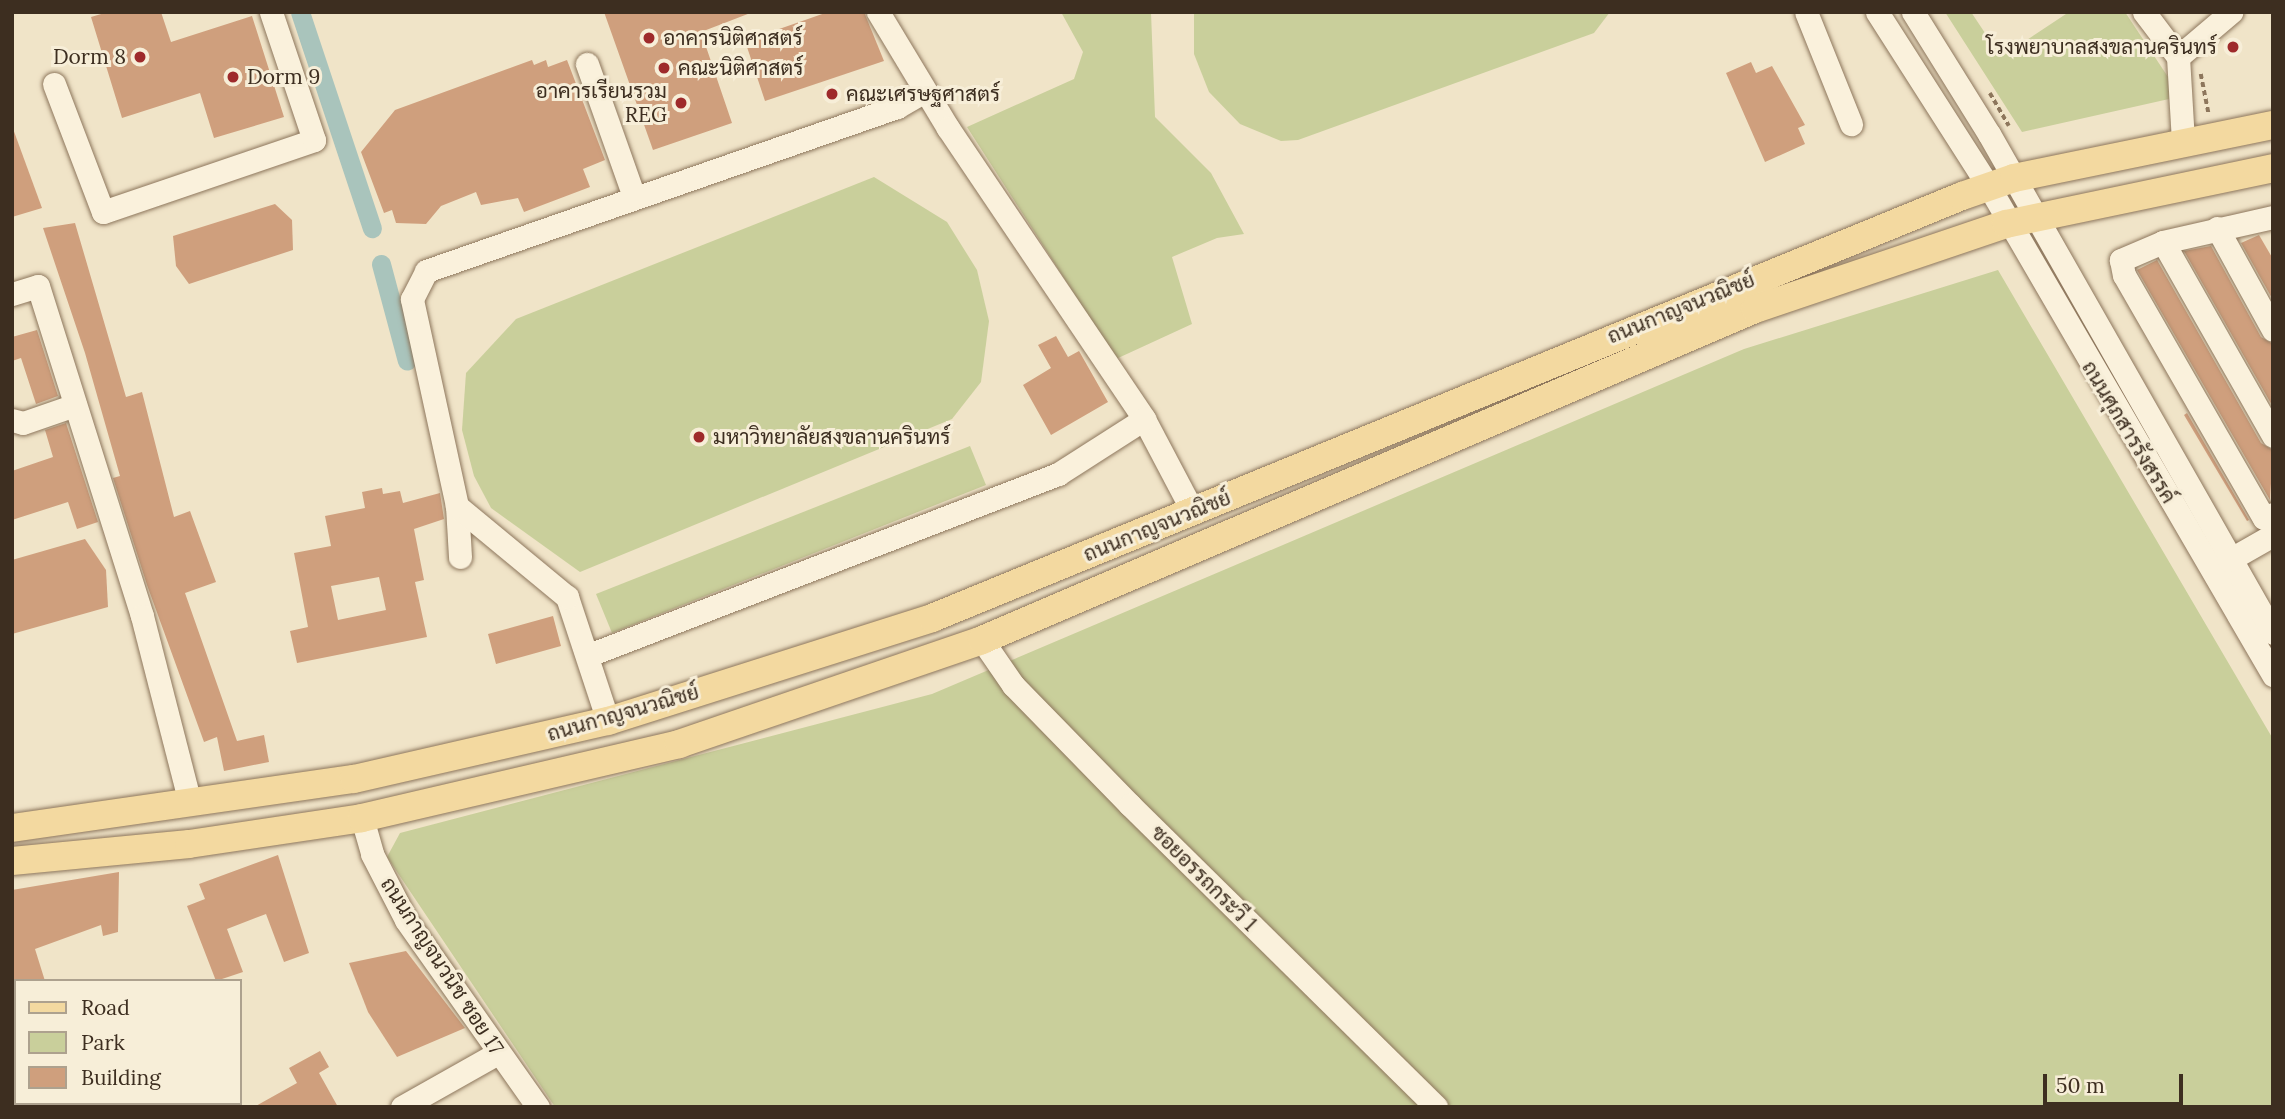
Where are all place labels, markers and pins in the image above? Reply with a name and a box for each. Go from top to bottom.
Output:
place label: อาคารนิติศาสตร์ [663,25,803,51]
marker: อาคารนิติศาสตร์ [641,30,657,46]
place label: โรงพยาบาลสงขลานครินทร์ [1986,34,2217,60]
marker: โรงพยาบาลสงขลานครินทร์ [2223,37,2243,57]
place label: Dorm 8 [53,44,126,70]
marker: Dorm 8 [132,49,148,65]
place label: คณะนิติศาสตร์ [678,55,803,81]
marker: คณะนิติศาสตร์ [656,60,672,76]
place label: Dorm 9 [247,64,320,90]
marker: Dorm 9 [225,69,241,85]
place label: อาคารเรียนรวม REG [536,78,667,128]
place label: คณะเศรษฐศาสตร์ [846,81,1000,107]
marker: คณะเศรษฐศาสตร์ [824,86,840,102]
marker: อาคารเรียนรวม REG [673,95,689,111]
place label: มหาวิทยาลัยสงขลานครินทร์ [713,424,950,450]
marker: มหาวิทยาลัยสงขลานครินทร์ [691,429,707,445]

